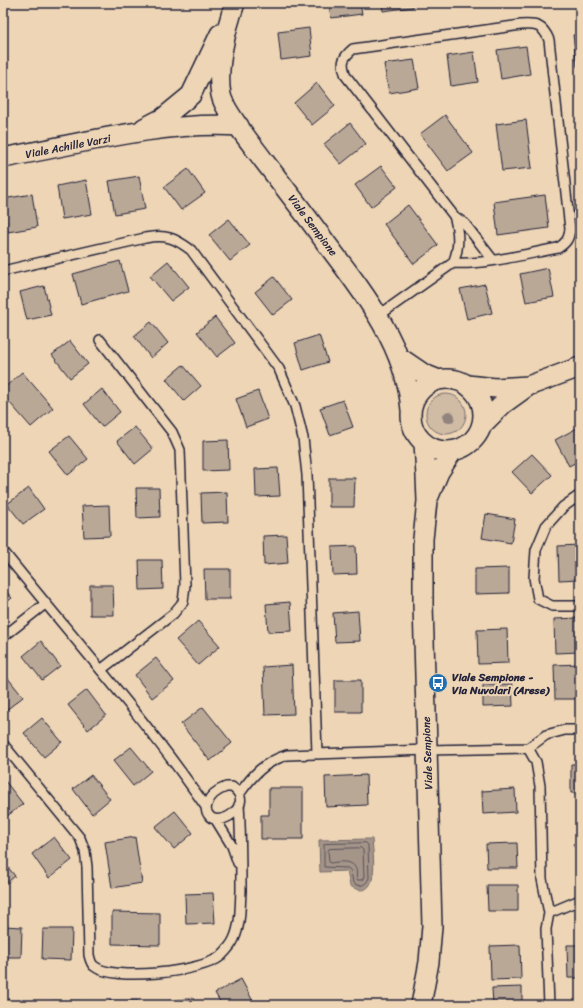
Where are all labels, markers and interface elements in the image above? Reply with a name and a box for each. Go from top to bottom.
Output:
street label: Viale Achille Varzi [24,129,113,164]
street label: Viale Sempione [283,190,342,261]
place label: Viale Sempione - Via Nuvolari (Arese) [452,668,550,700]
bus stop icon: Viale Sempione - Via Nuvolari (Arese) [427,672,449,694]
street label: Viale Sempione [417,716,438,790]

